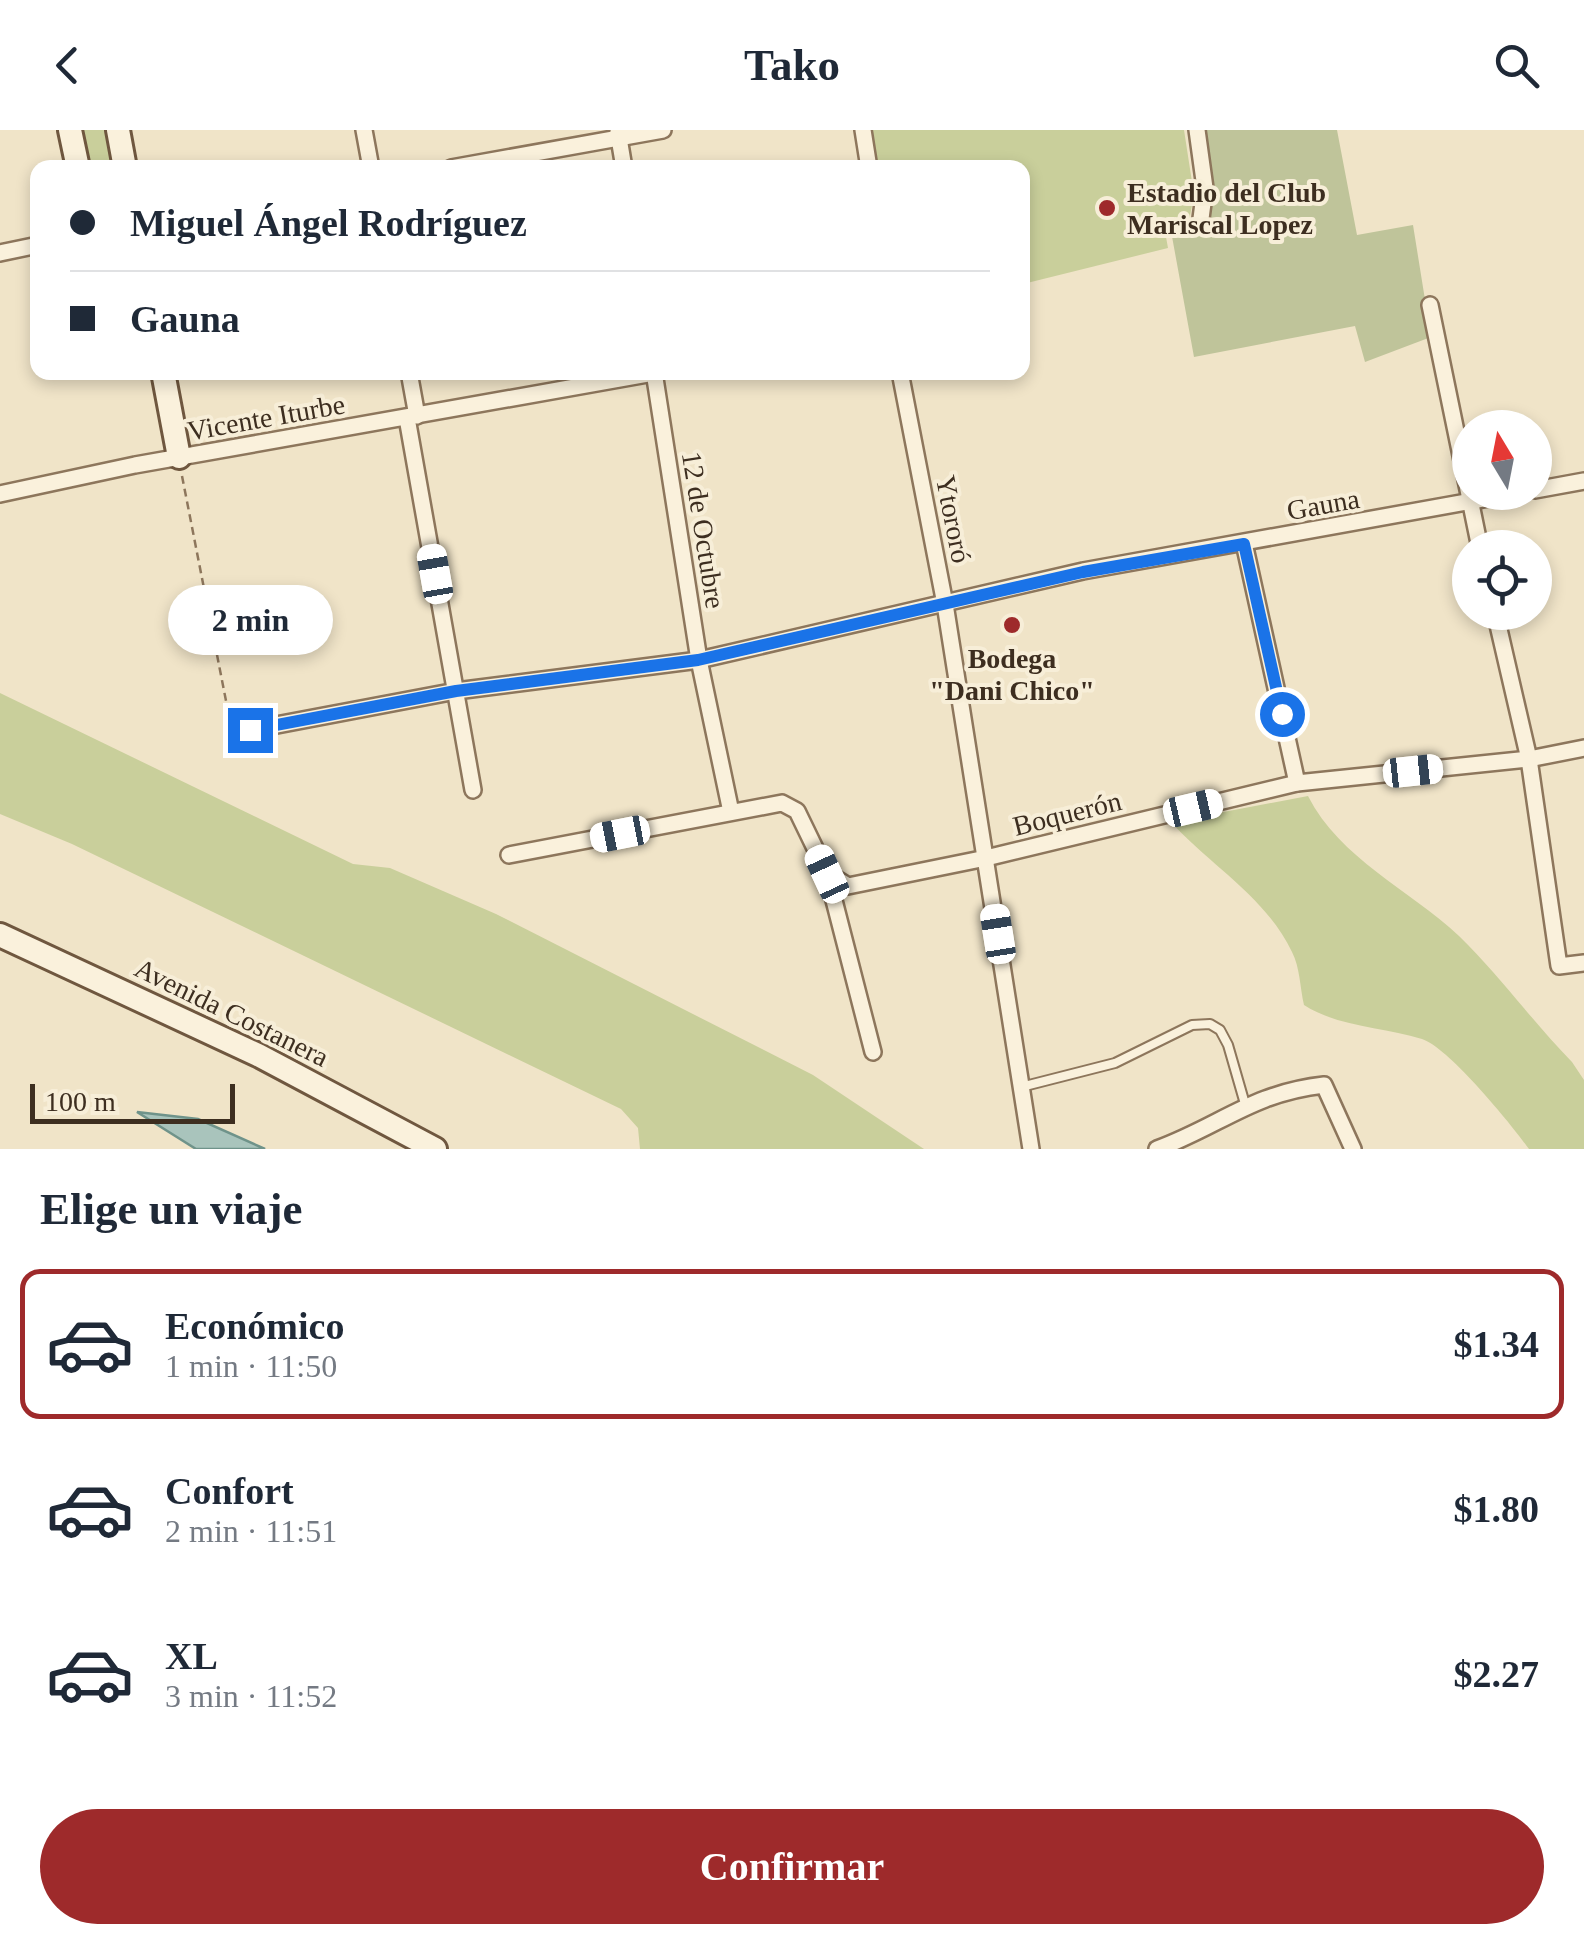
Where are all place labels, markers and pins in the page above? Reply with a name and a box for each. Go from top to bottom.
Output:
place label: Estadio del Club Mariscal Lopez [1127,177,1326,240]
marker: Estadio del Club Mariscal Lopez [1096,197,1118,219]
marker: Bodega "Dani Chico" [1001,614,1023,636]
place label: Bodega "Dani Chico" [929,643,1095,706]

